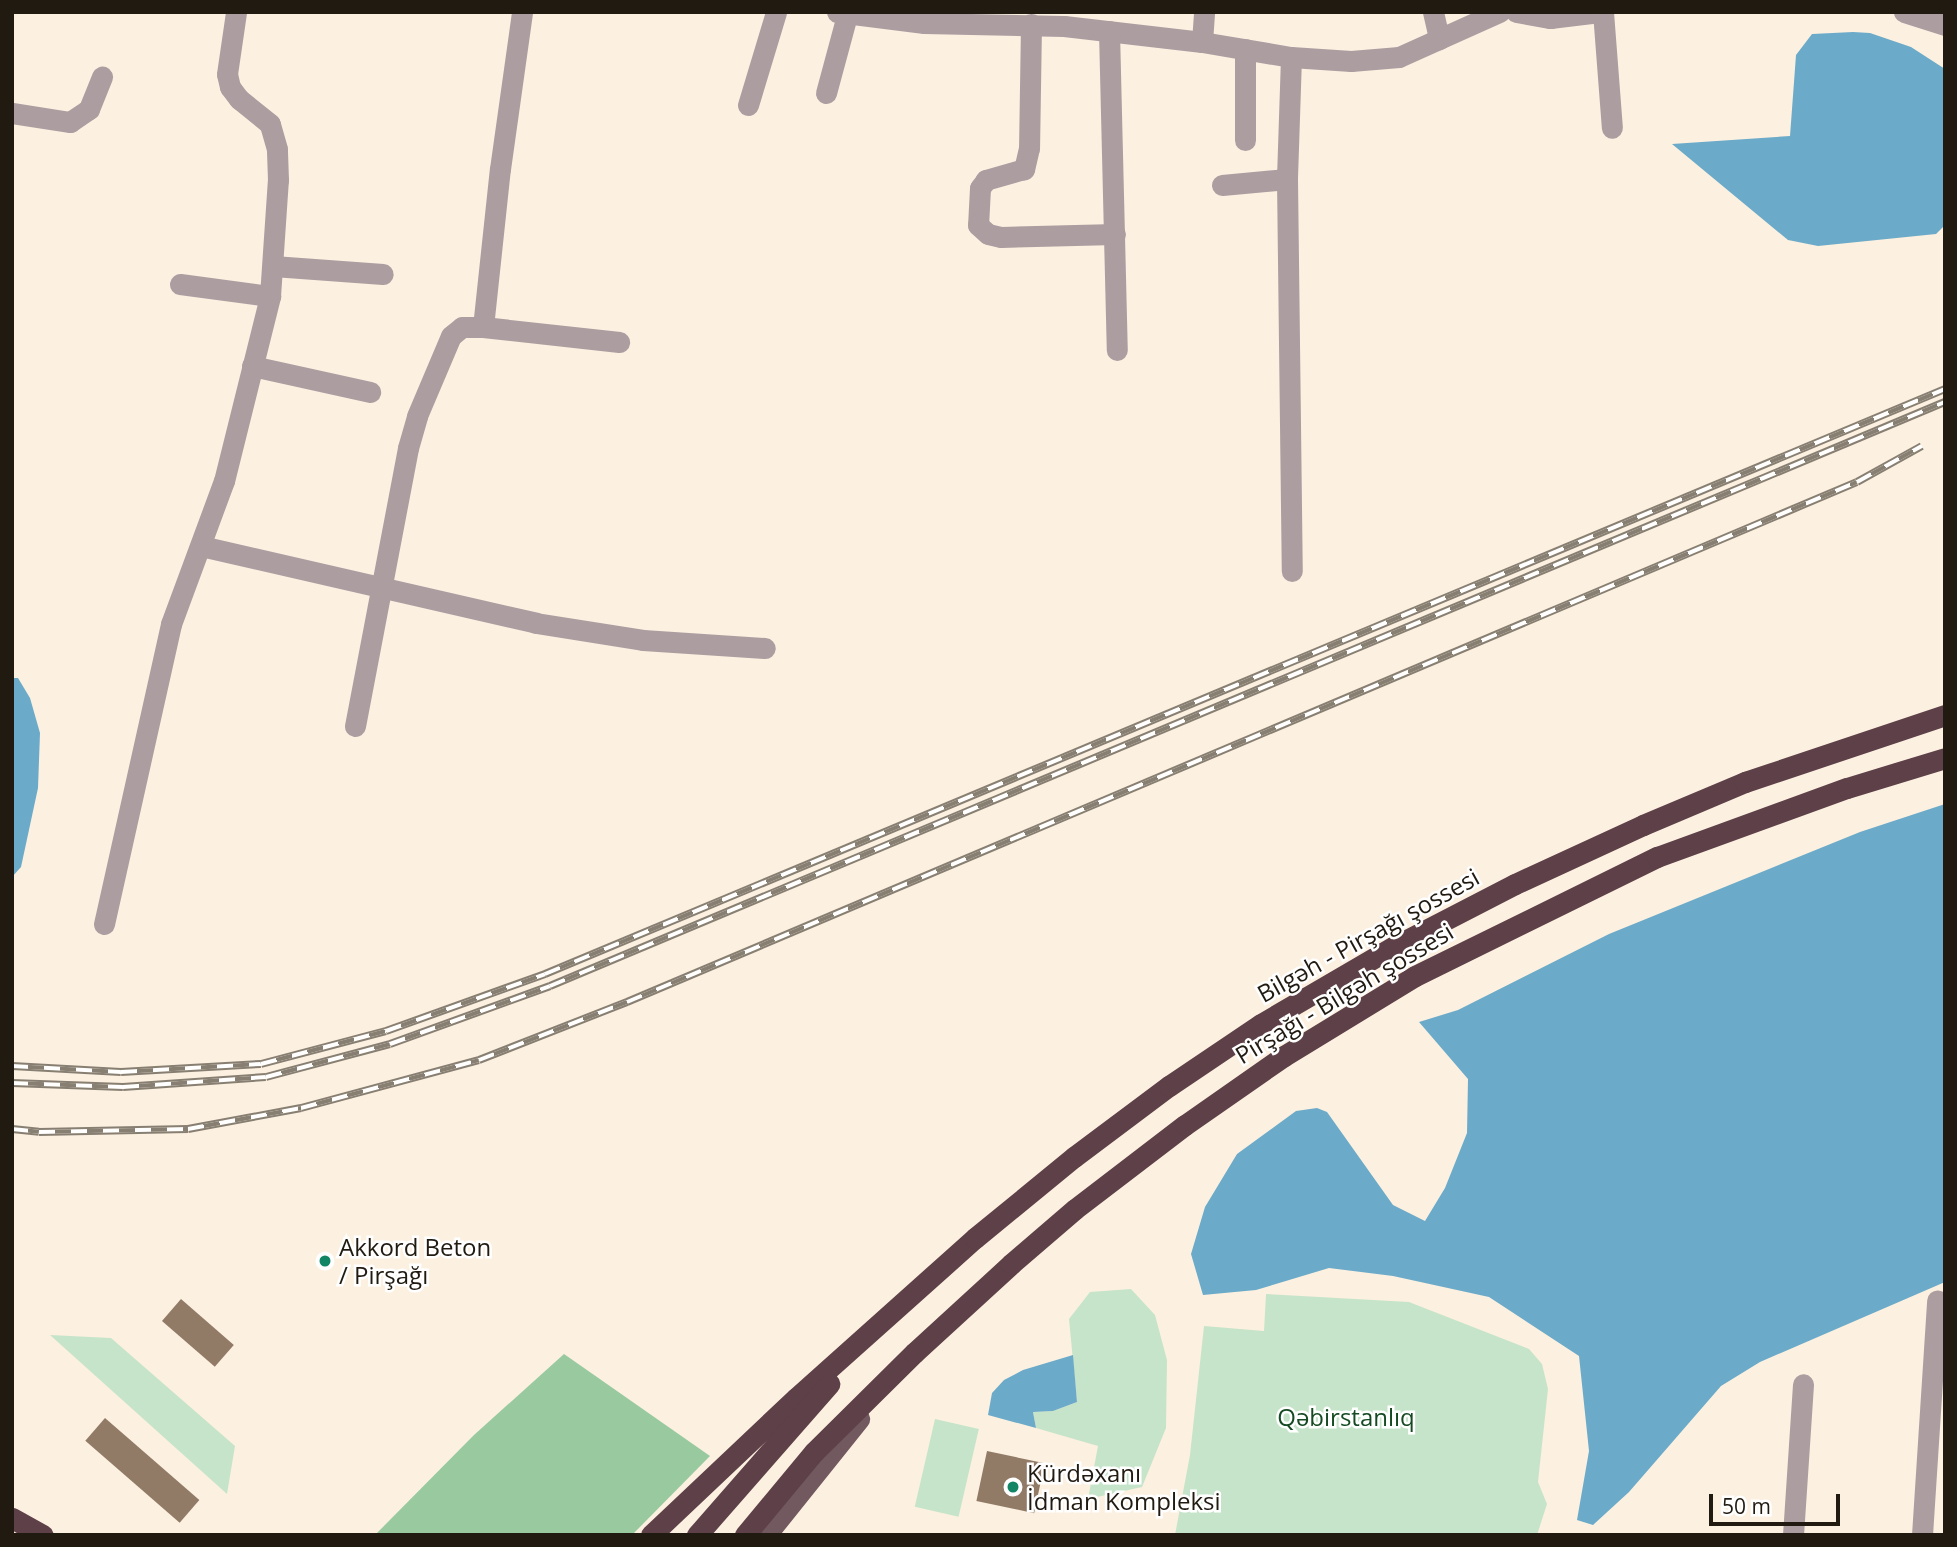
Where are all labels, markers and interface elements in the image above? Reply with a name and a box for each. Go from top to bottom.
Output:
street label: Bilgəh - Pirşağı şossesi [1252,862,1484,1008]
street label: Pirşağı - Bilgəh şossesi [1230,916,1458,1070]
place label: Akkord Beton / Pirşağı [339,1233,491,1289]
marker: Akkord Beton / Pirşağı [317,1253,333,1269]
park label: Qəbirstanlıq [1277,1403,1415,1431]
place label: Kürdəxanı İdman Kompleksi [1027,1459,1221,1515]
marker: Kürdəxanı İdman Kompleksi [1005,1479,1021,1495]
scale bar [1712,1480,1843,1524]
text: 50 m [1722,1492,1771,1520]

